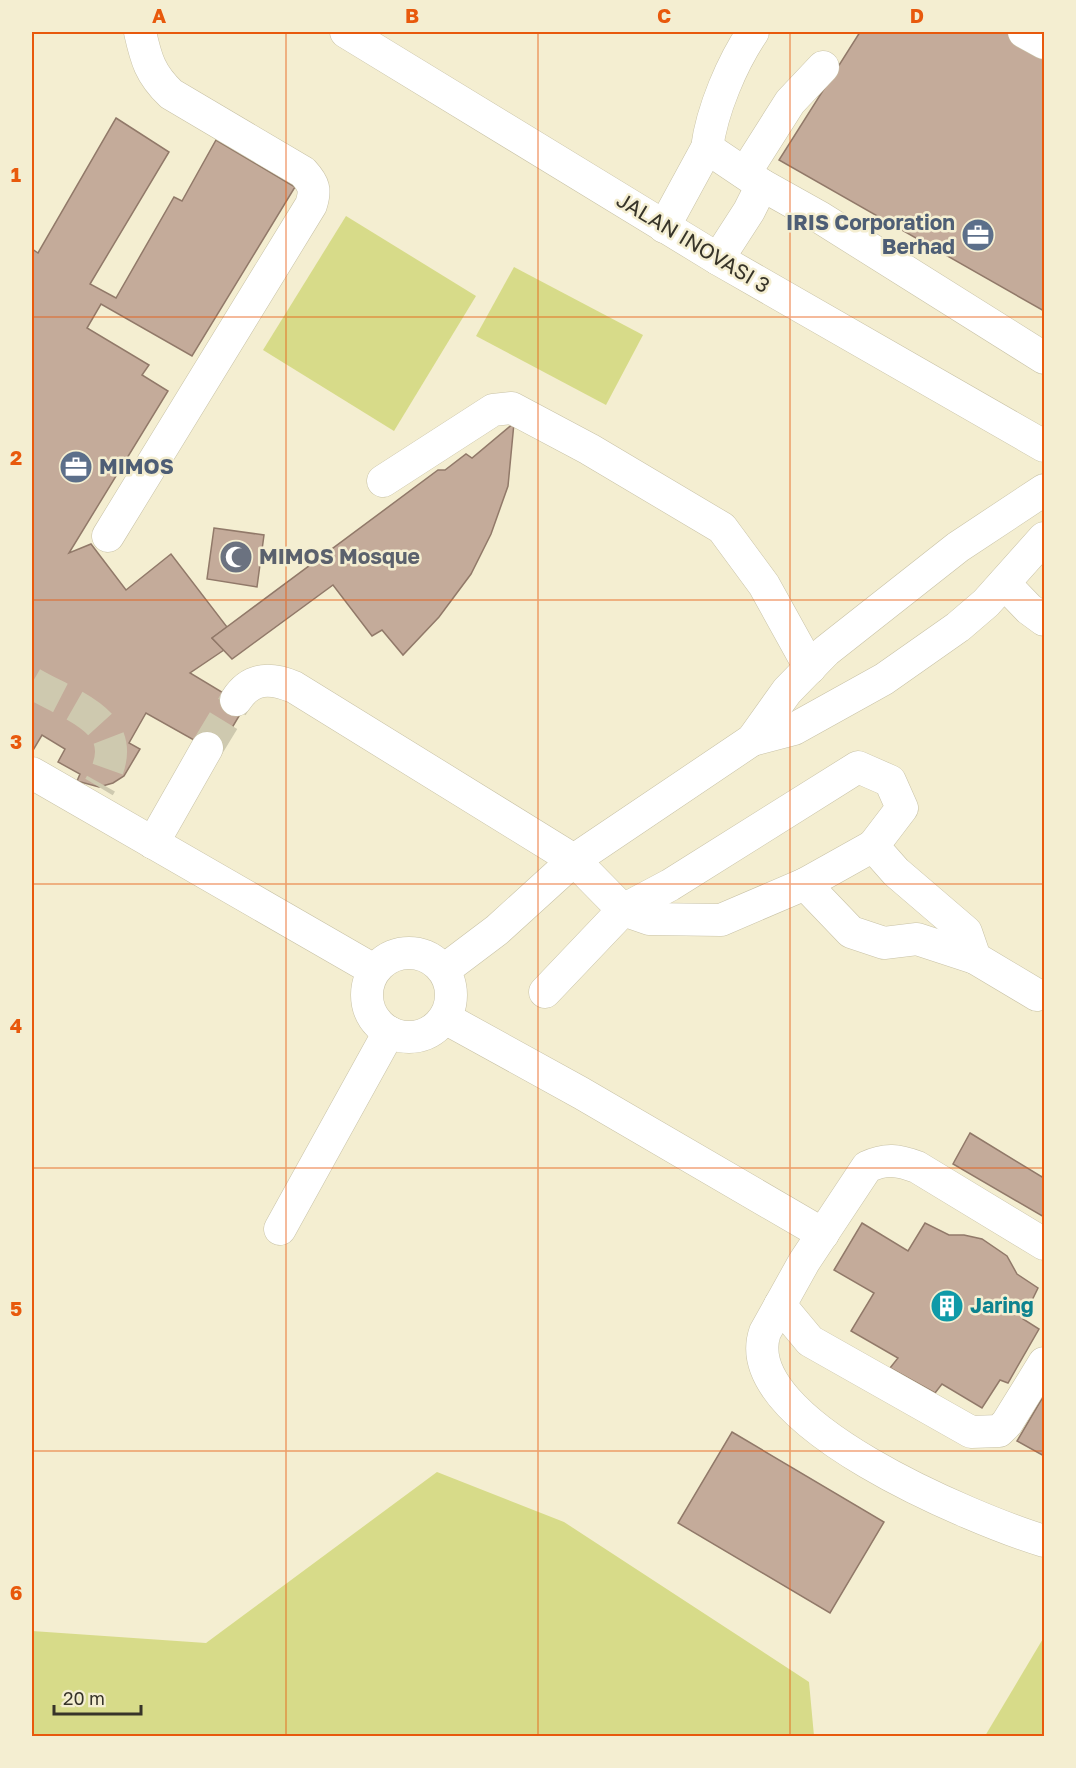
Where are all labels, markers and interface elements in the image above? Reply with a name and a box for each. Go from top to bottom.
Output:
text: A [152,3,166,27]
text: B [405,3,419,27]
text: C [657,3,671,27]
text: D [910,3,924,27]
text: 1 [11,162,21,186]
street label: JALAN INOVASI 3 [612,186,775,298]
place label: IRIS Corporation Berhad [786,209,955,259]
office icon: IRIS Corporation Berhad [960,217,996,253]
text: 2 [10,445,22,469]
office icon: MIMOS [58,449,94,485]
place label: MIMOS [99,453,174,479]
mosque icon: MIMOS Mosque [218,539,254,575]
place label: MIMOS Mosque [259,543,420,569]
text: 3 [10,729,22,753]
text: 4 [10,1013,22,1037]
building icon: Jaring [929,1288,965,1324]
place label: Jaring [970,1292,1034,1318]
text: 5 [10,1296,22,1320]
text: 6 [10,1580,22,1604]
scale bar [54,1678,141,1716]
text: 20 m [63,1687,105,1709]

